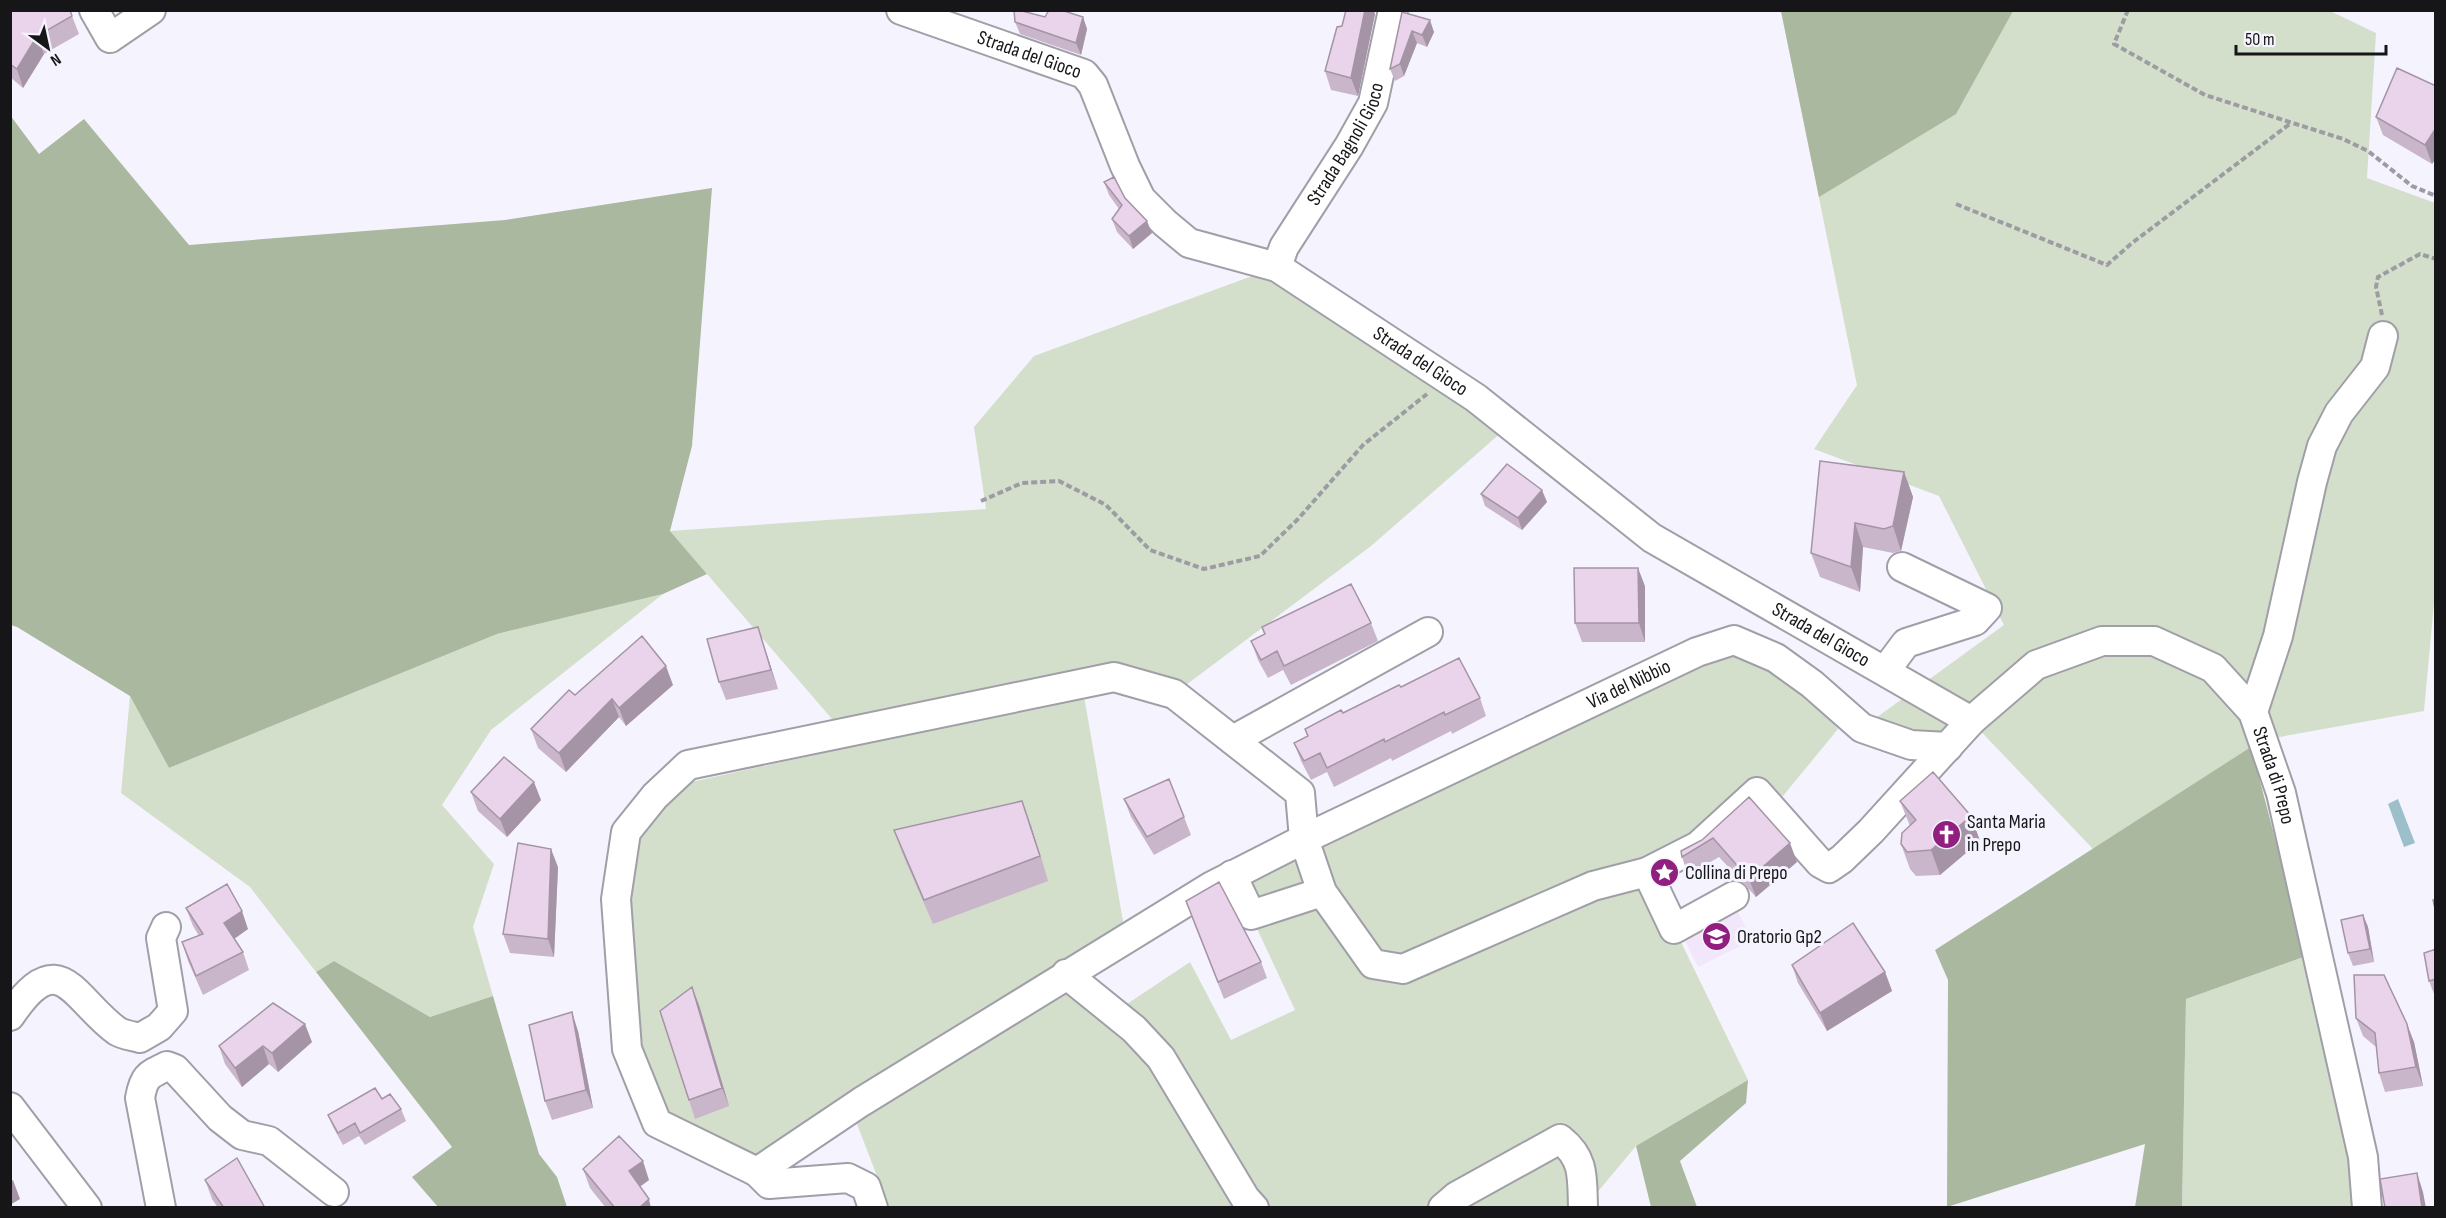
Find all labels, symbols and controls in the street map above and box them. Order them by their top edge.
north arrow [18,18,78,78]
scale bar [2236,18,2386,56]
street label: Strada del Gioco [974,26,1085,84]
text: 50 m [2245,29,2275,50]
text: N [47,49,64,70]
street label: Strada Bagnoli Gioco [1302,81,1389,210]
street label: Strada del Gioco [1368,322,1472,401]
street label: Strada del Gioco [1768,597,1874,672]
street label: Via del Nibbio [1583,654,1674,714]
street label: Strada di Prepo [2247,724,2300,826]
place label: Santa Maria in Prepo [1967,810,2046,857]
church icon: Santa Maria in Prepo [1930,818,1962,850]
place icon: Collina di Prepo [1648,857,1680,889]
place label: Collina di Prepo [1685,861,1788,885]
school or university icon: Oratorio Gp2 [1700,921,1732,953]
place label: Oratorio Gp2 [1737,925,1822,949]

